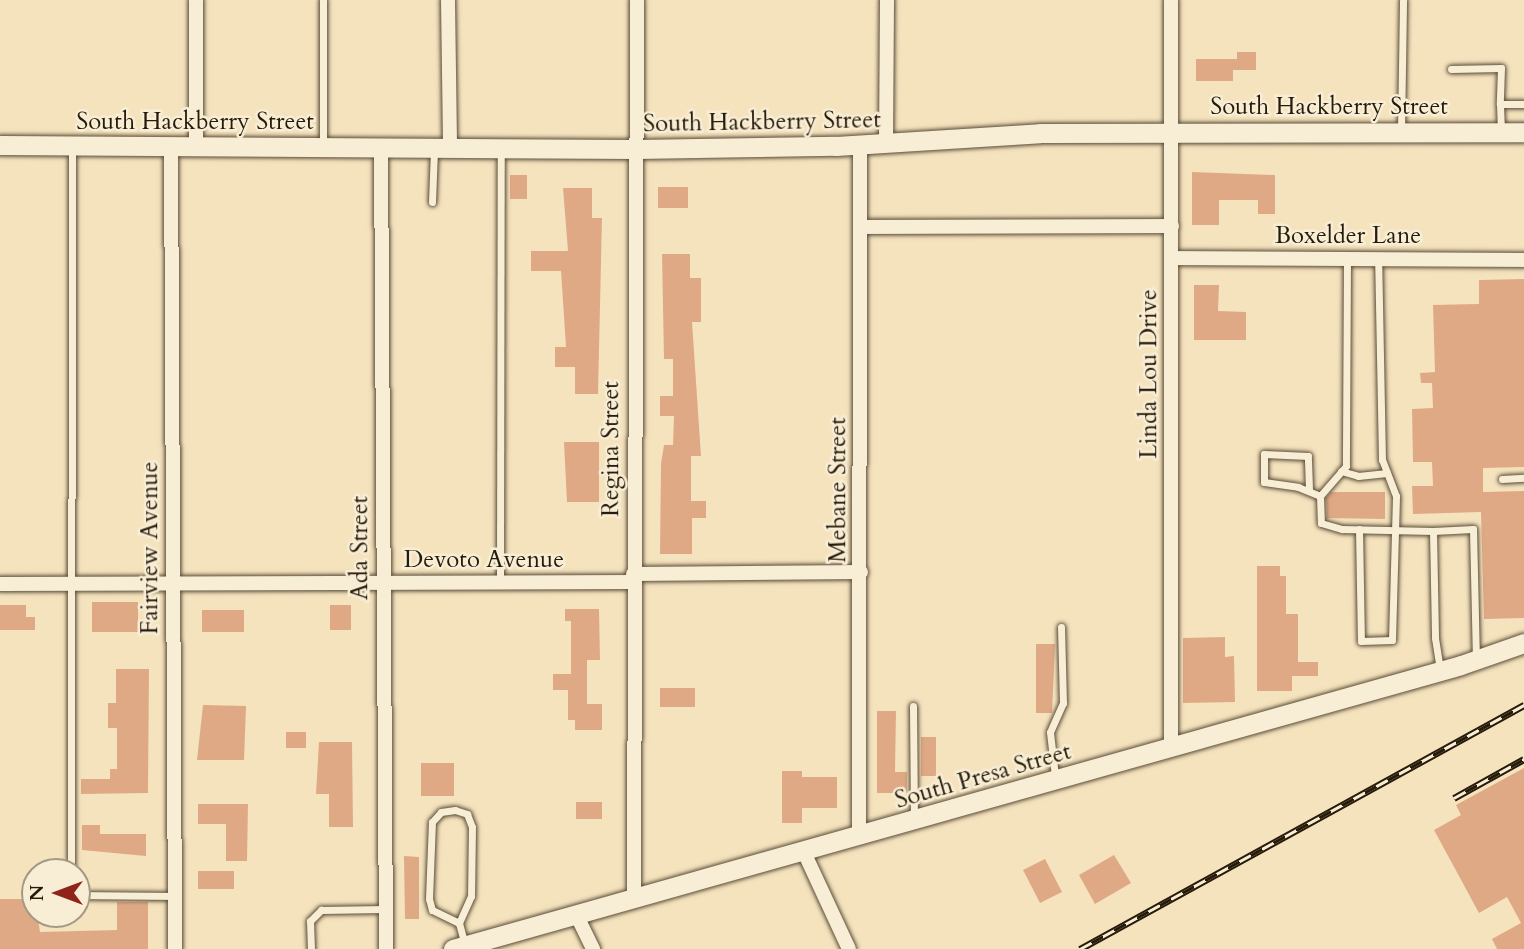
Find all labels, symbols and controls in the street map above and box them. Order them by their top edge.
street label: South Hackberry Street [1210,93,1448,121]
street label: South Hackberry Street [643,106,881,138]
street label: South Hackberry Street [76,108,314,136]
street label: Boxelder Lane [1275,222,1421,250]
street label: Linda Lou Drive [1135,289,1163,459]
street label: Regina Street [597,381,625,517]
street label: Mebane Street [824,417,852,563]
street label: Fairview Avenue [136,462,164,634]
street label: Ada Street [346,496,374,600]
street label: Devoto Avenue [404,546,564,574]
street label: South Presa Street [892,737,1074,815]
north arrow [21,858,91,928]
text: N [24,885,50,901]

